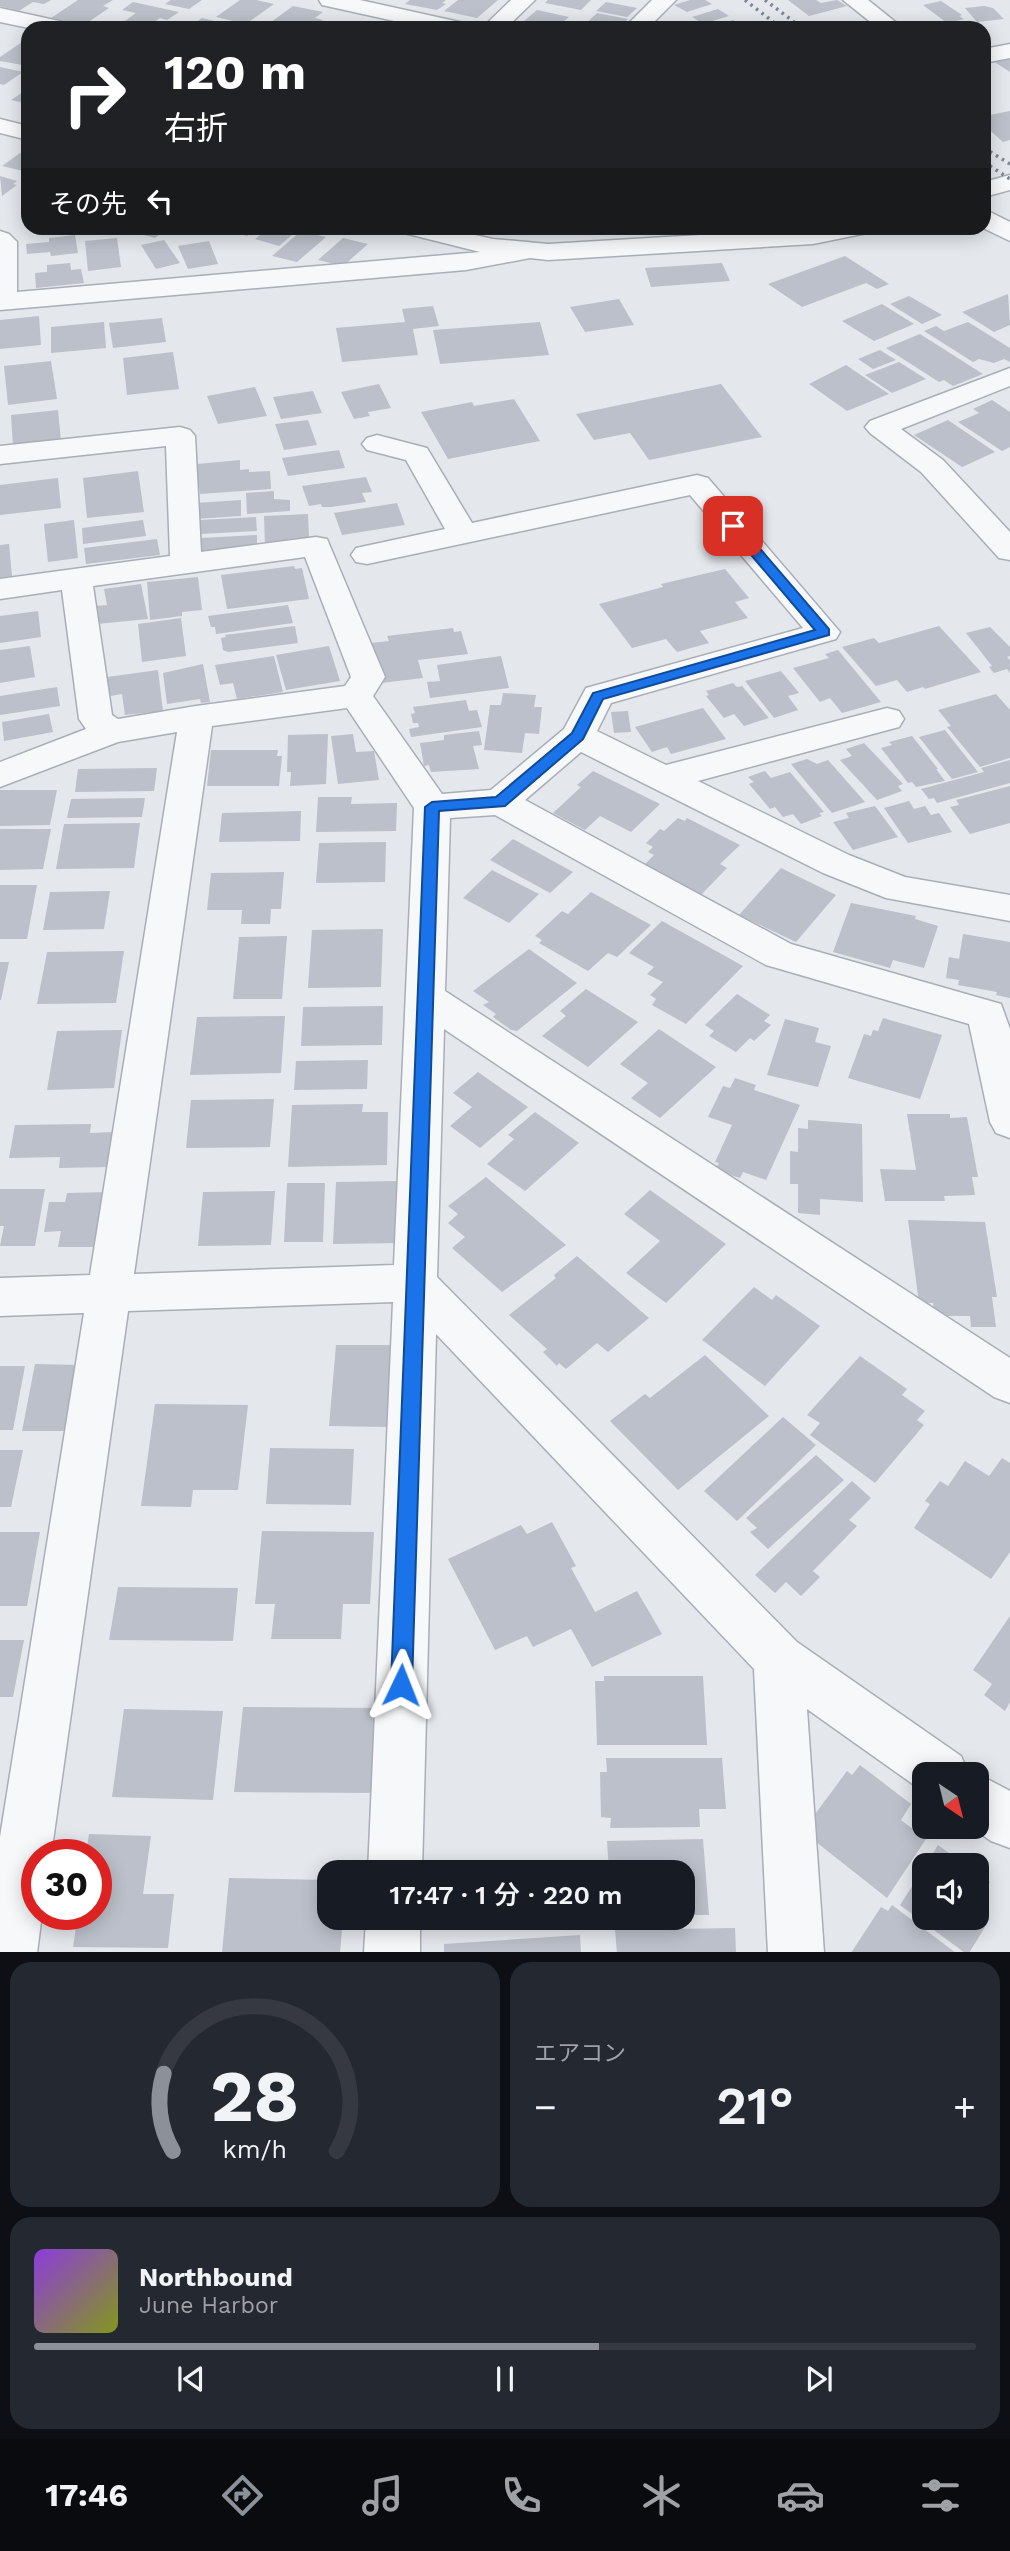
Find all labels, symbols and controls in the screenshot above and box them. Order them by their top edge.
text: 120 m [164,43,306,101]
icon: right [49,49,140,140]
text: 右折 [164,109,228,147]
icon: left [141,182,179,220]
text: その先 [49,189,127,219]
pin [703,496,763,556]
icon: arrive [714,507,752,545]
position arrow [364,1648,438,1722]
north arrow [912,1762,989,1839]
map controls [912,1762,989,1930]
speed limit sign: 30 [21,1839,112,1930]
button: sound [912,1853,989,1930]
text: 17:47 · 1 分 · 220 m [390,1880,622,1910]
text: エアコン [534,2040,626,2067]
text: 28 [210,2053,300,2139]
text: 21° [716,2076,794,2137]
text: − [534,2085,557,2129]
text: + [953,2085,976,2129]
text: km/h [223,2134,287,2163]
text: Northbound [139,2262,293,2292]
text: June Harbor [139,2292,278,2319]
icon: previous [172,2360,210,2398]
icon: pause [486,2360,524,2398]
icon: next [800,2360,838,2398]
icon: directions [218,2471,267,2520]
icon: music [358,2471,407,2520]
icon: phone [497,2471,546,2520]
icon: climate [637,2471,686,2520]
icon: car [776,2471,825,2520]
icon: filters [916,2471,965,2520]
text: 17:46 [45,2476,128,2514]

